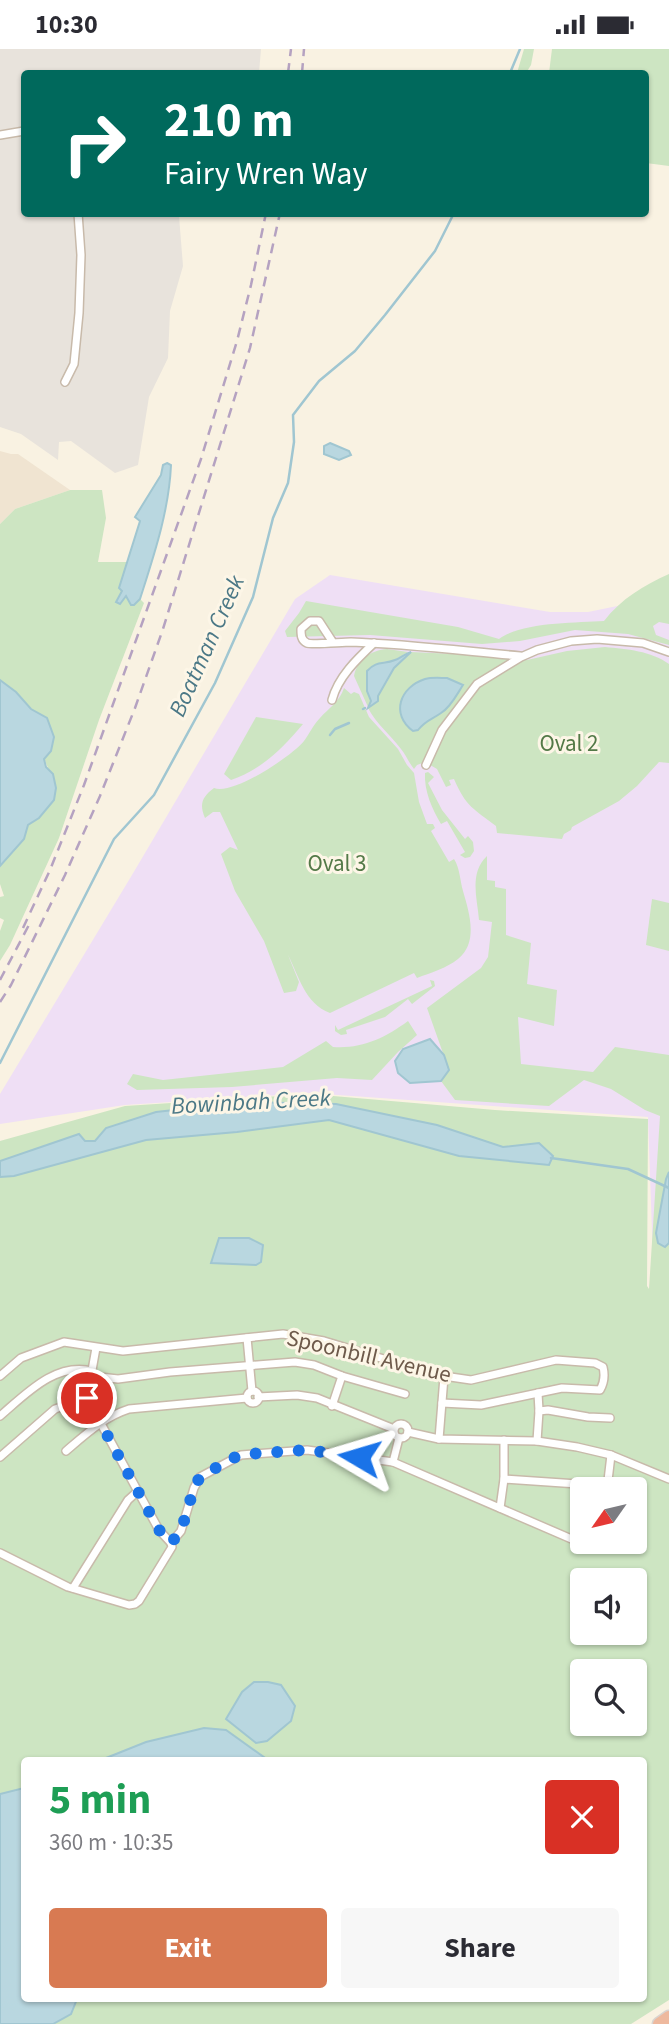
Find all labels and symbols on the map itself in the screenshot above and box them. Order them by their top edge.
water label: Boatman Creek [160,569,254,722]
park label: Oval 2 [539,727,599,760]
park label: Oval 3 [307,847,367,880]
water label: Bowinbah Creek [170,1080,332,1124]
street label: Spoonbill Avenue [283,1321,455,1391]
pin [57,1368,117,1428]
position arrow [322,1420,396,1494]
north arrow [570,1477,648,1554]

